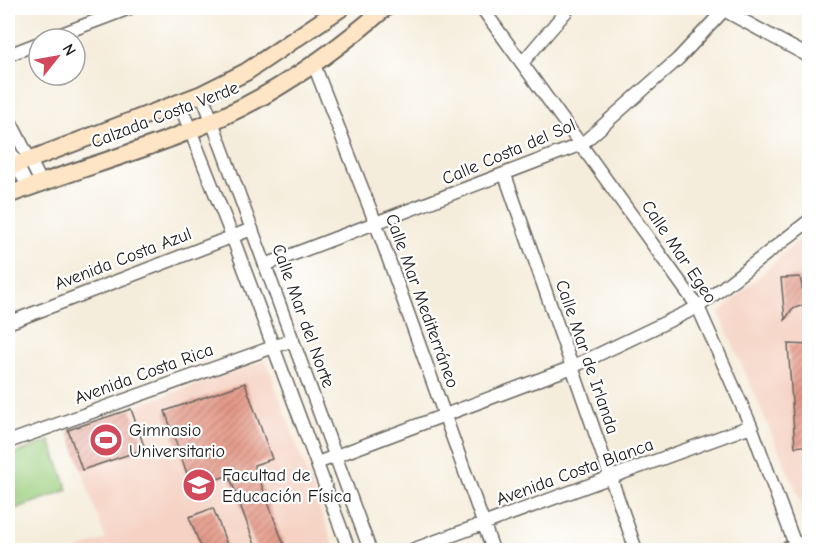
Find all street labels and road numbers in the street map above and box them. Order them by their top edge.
street label: Calzada Costa Verde [88,77,242,153]
street label: Calle Costa del Sol [439,114,579,190]
street label: Calle Mar Egeo [637,197,721,307]
street label: Calle Mar Mediterráneo [381,211,463,391]
street label: Avenida Costa Azul [52,223,194,295]
street label: Calle Mar del Norte [267,241,339,391]
street label: Calle Mar de Irlanda [551,277,623,437]
street label: Avenida Costa Rica [72,339,216,409]
street label: Avenida Costa Blanca [494,434,656,510]

